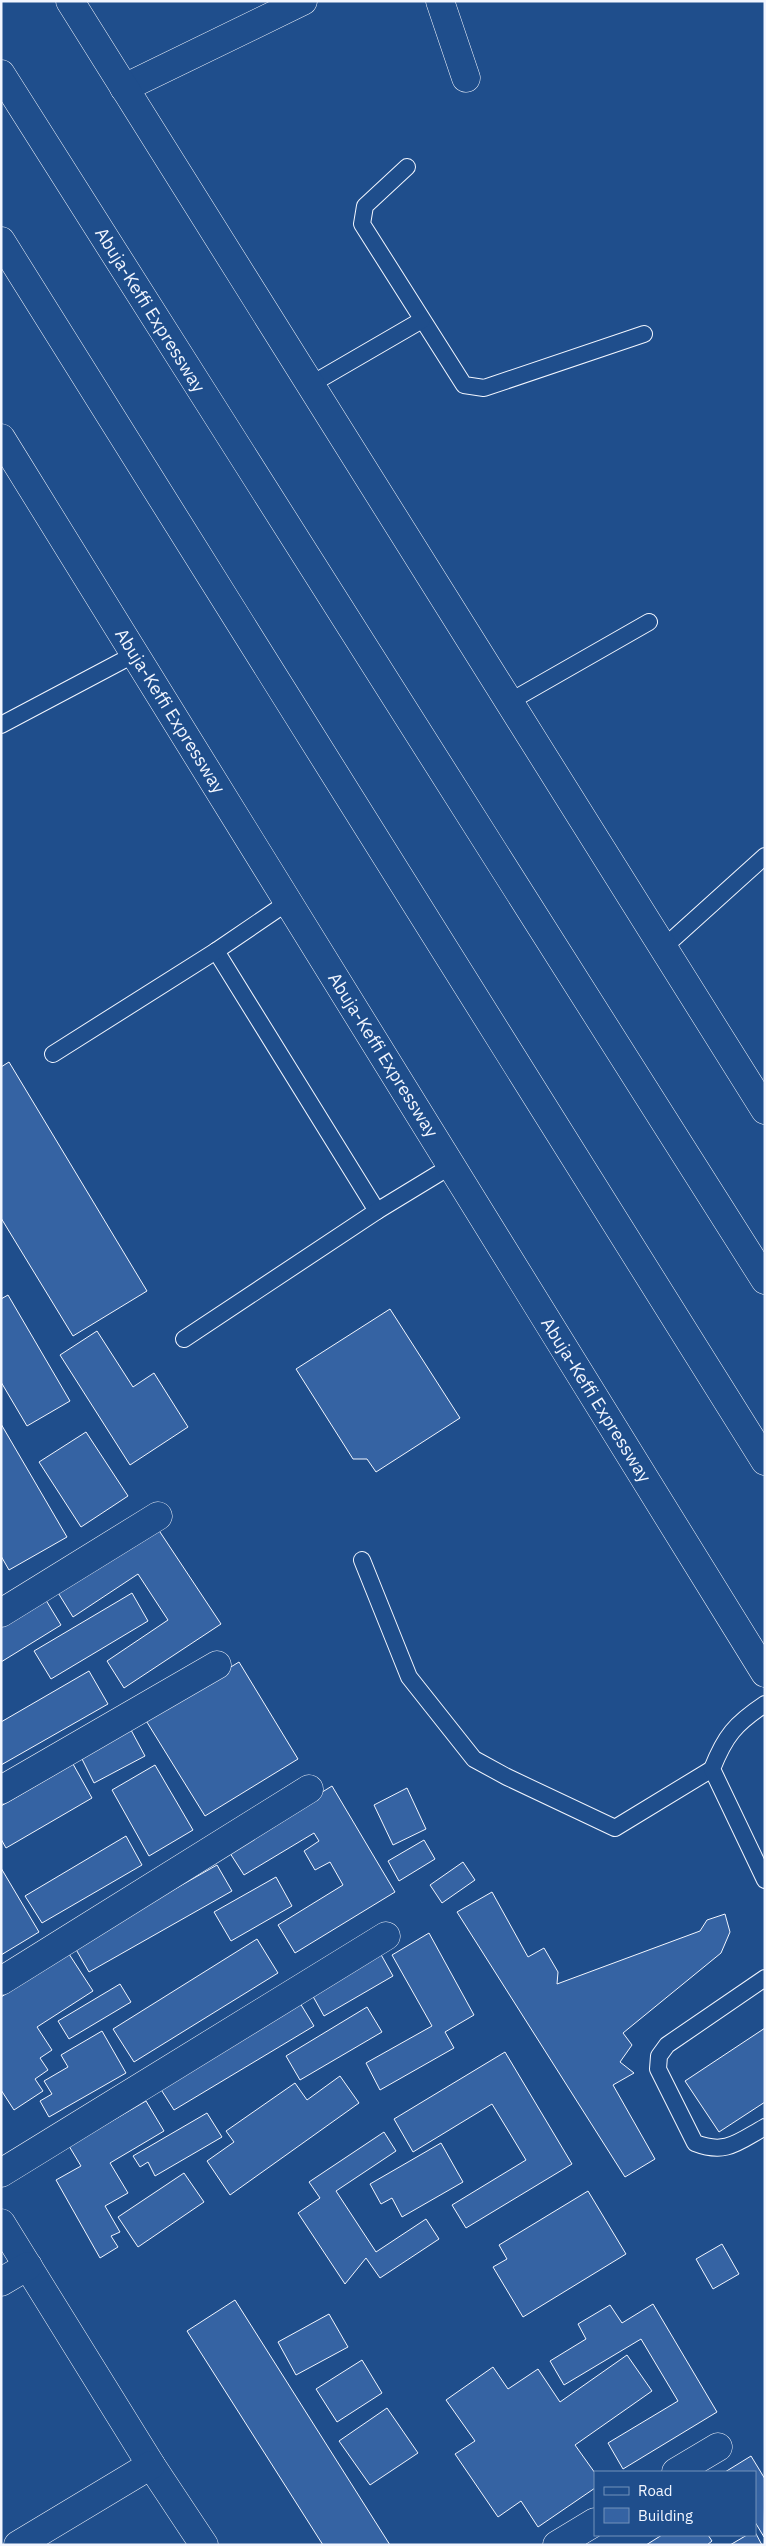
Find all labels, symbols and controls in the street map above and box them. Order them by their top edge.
street label: Abuja-Keffi Expressway [90,223,211,397]
street label: Abuja-Keffi Expressway [110,624,231,798]
street label: Abuja-Keffi Expressway [323,968,444,1142]
street label: Abuja-Keffi Expressway [536,1313,657,1487]
legend [594,2471,756,2536]
text: Road [638,2481,673,2500]
text: Building [638,2506,693,2525]

